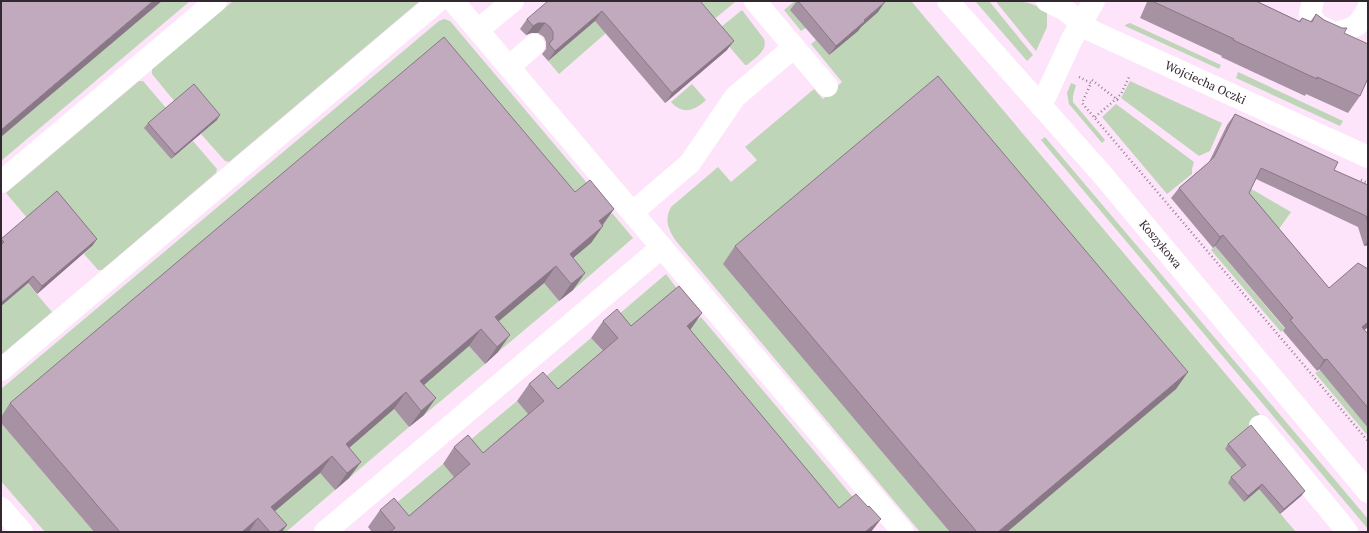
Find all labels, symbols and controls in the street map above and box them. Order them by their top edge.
street label: Wojciecha Oczki [1163,57,1249,107]
street label: Koszykowa [1137,217,1185,271]

